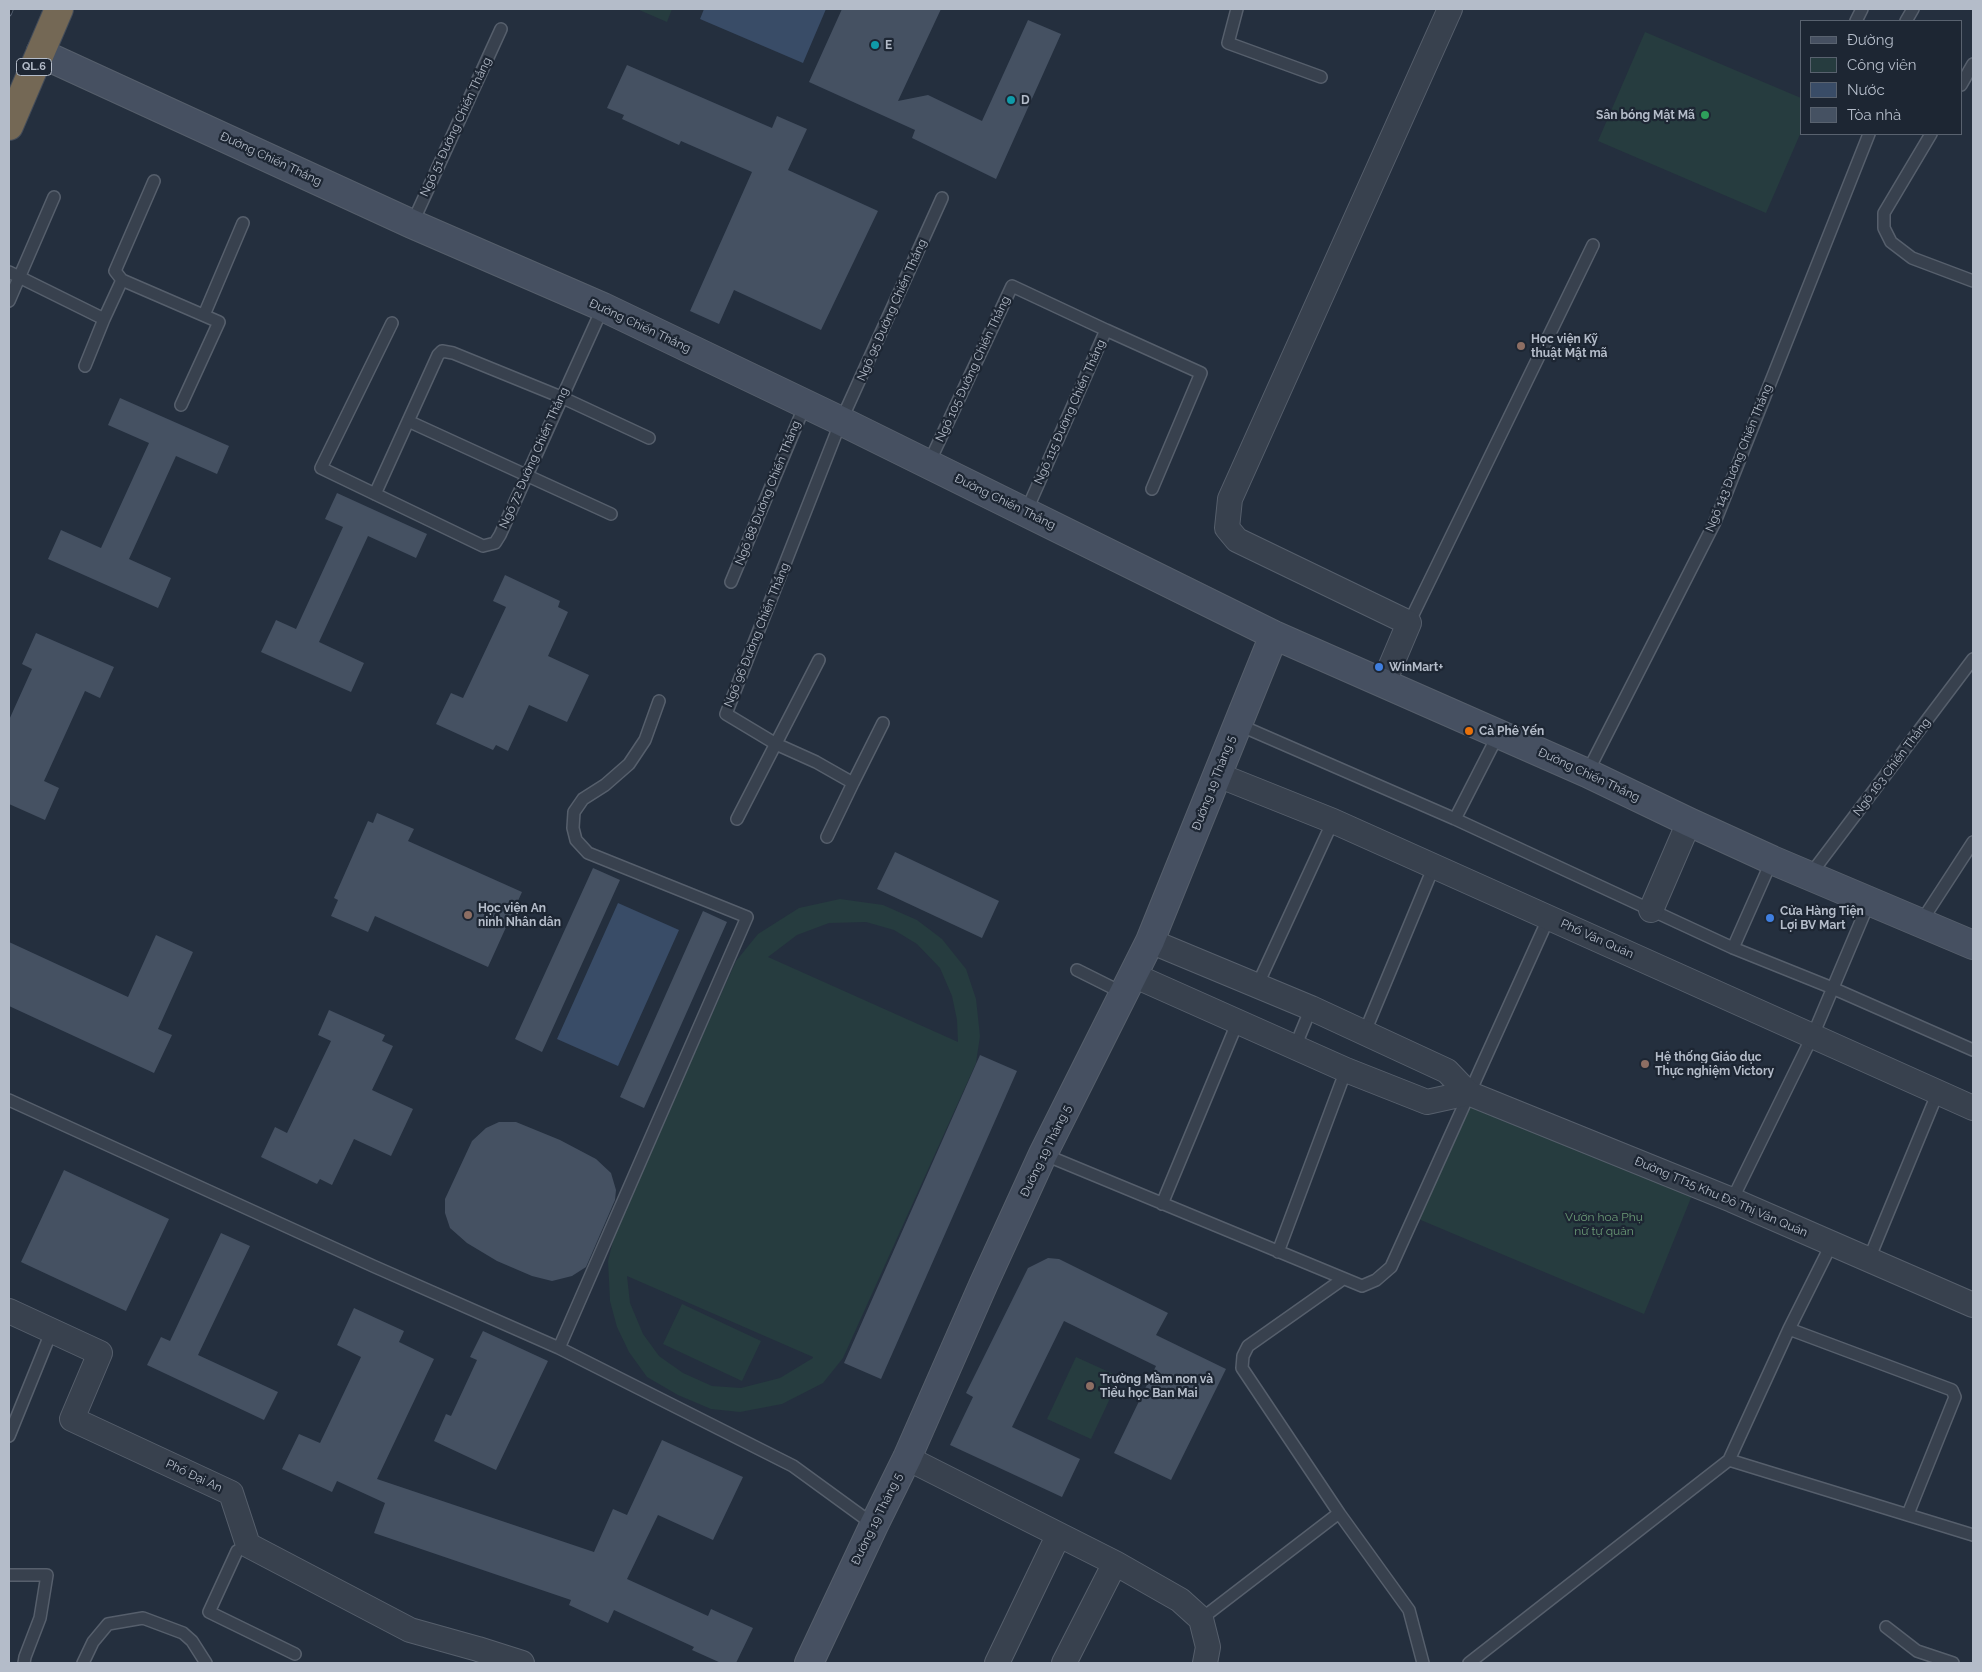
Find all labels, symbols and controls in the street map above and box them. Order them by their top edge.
legend [1800,20,1962,135]
text: Đường [1847,31,1894,49]
place label: E [885,38,892,52]
marker: E [869,39,881,51]
street label: Ngõ 51 Đường Chiến Thắng [417,55,495,199]
text: Công viên [1847,56,1916,74]
road number: QL.6 [16,58,52,76]
text: Nước [1847,81,1885,99]
place label: D [1021,93,1030,107]
marker: D [1005,94,1017,106]
text: Tòa nhà [1847,106,1901,124]
place label: Sân bóng Mật Mã [1596,108,1695,122]
marker: Sân bóng Mật Mã [1699,109,1711,121]
street label: Đường Chiến Thắng [218,129,324,189]
street label: Ngõ 95 Đường Chiến Thắng [854,237,930,383]
street label: Ngõ 105 Đường Chiến Thắng [933,294,1013,444]
street label: Đường Chiến Thắng [587,296,693,356]
place label: Học viện Kỹ thuật Mật mã [1531,332,1607,360]
street label: Ngõ 115 Đường Chiến Thắng [1031,337,1109,487]
marker: Học viện Kỹ thuật Mật mã [1515,340,1527,352]
street label: Ngõ 143 Đường Chiến Thắng [1703,382,1775,534]
street label: Ngõ 72 Đường Chiến Thắng [496,385,572,531]
street label: Ngõ 88 Đường Chiến Thắng [732,419,804,567]
street label: Đường Chiến Thắng [952,471,1058,533]
street label: Ngõ 96 Đường Chiến Thắng [721,561,793,709]
place label: WinMart+ [1389,660,1443,674]
marker: WinMart+ [1373,661,1385,673]
street label: Ngõ 163 Chiến Thắng [1850,715,1934,819]
place label: Cà Phê Yến [1479,724,1544,738]
marker: Cà Phê Yến [1463,725,1475,737]
street label: Đường 19 Tháng 5 [1189,734,1239,832]
street label: Đường Chiến Thắng [1536,745,1642,805]
place label: Học viện An ninh Nhân dân [478,901,561,929]
place label: Cửa Hàng Tiện Lợi BV Mart [1780,904,1864,932]
marker: Học viện An ninh Nhân dân [462,909,474,921]
marker: Cửa Hàng Tiện Lợi BV Mart [1764,912,1776,924]
street label: Phố Văn Quán [1558,916,1636,962]
place label: Hệ thống Giáo dục Thực nghiệm Victory [1655,1050,1774,1078]
marker: Hệ thống Giáo dục Thực nghiệm Victory [1639,1058,1651,1070]
street label: Đường 19 Tháng 5 [1018,1103,1074,1199]
street label: Đường TT15 Khu Đô Thị Văn Quán [1632,1154,1810,1240]
park label: Vườn hoa Phụ nữ tự quản [1565,1210,1643,1238]
place label: Trường Mầm non và Tiểu học Ban Mai [1100,1372,1213,1400]
marker: Trường Mầm non và Tiểu học Ban Mai [1084,1380,1096,1392]
street label: Phố Đại An [163,1457,225,1495]
street label: Đường 19 Tháng 5 [849,1471,905,1567]

